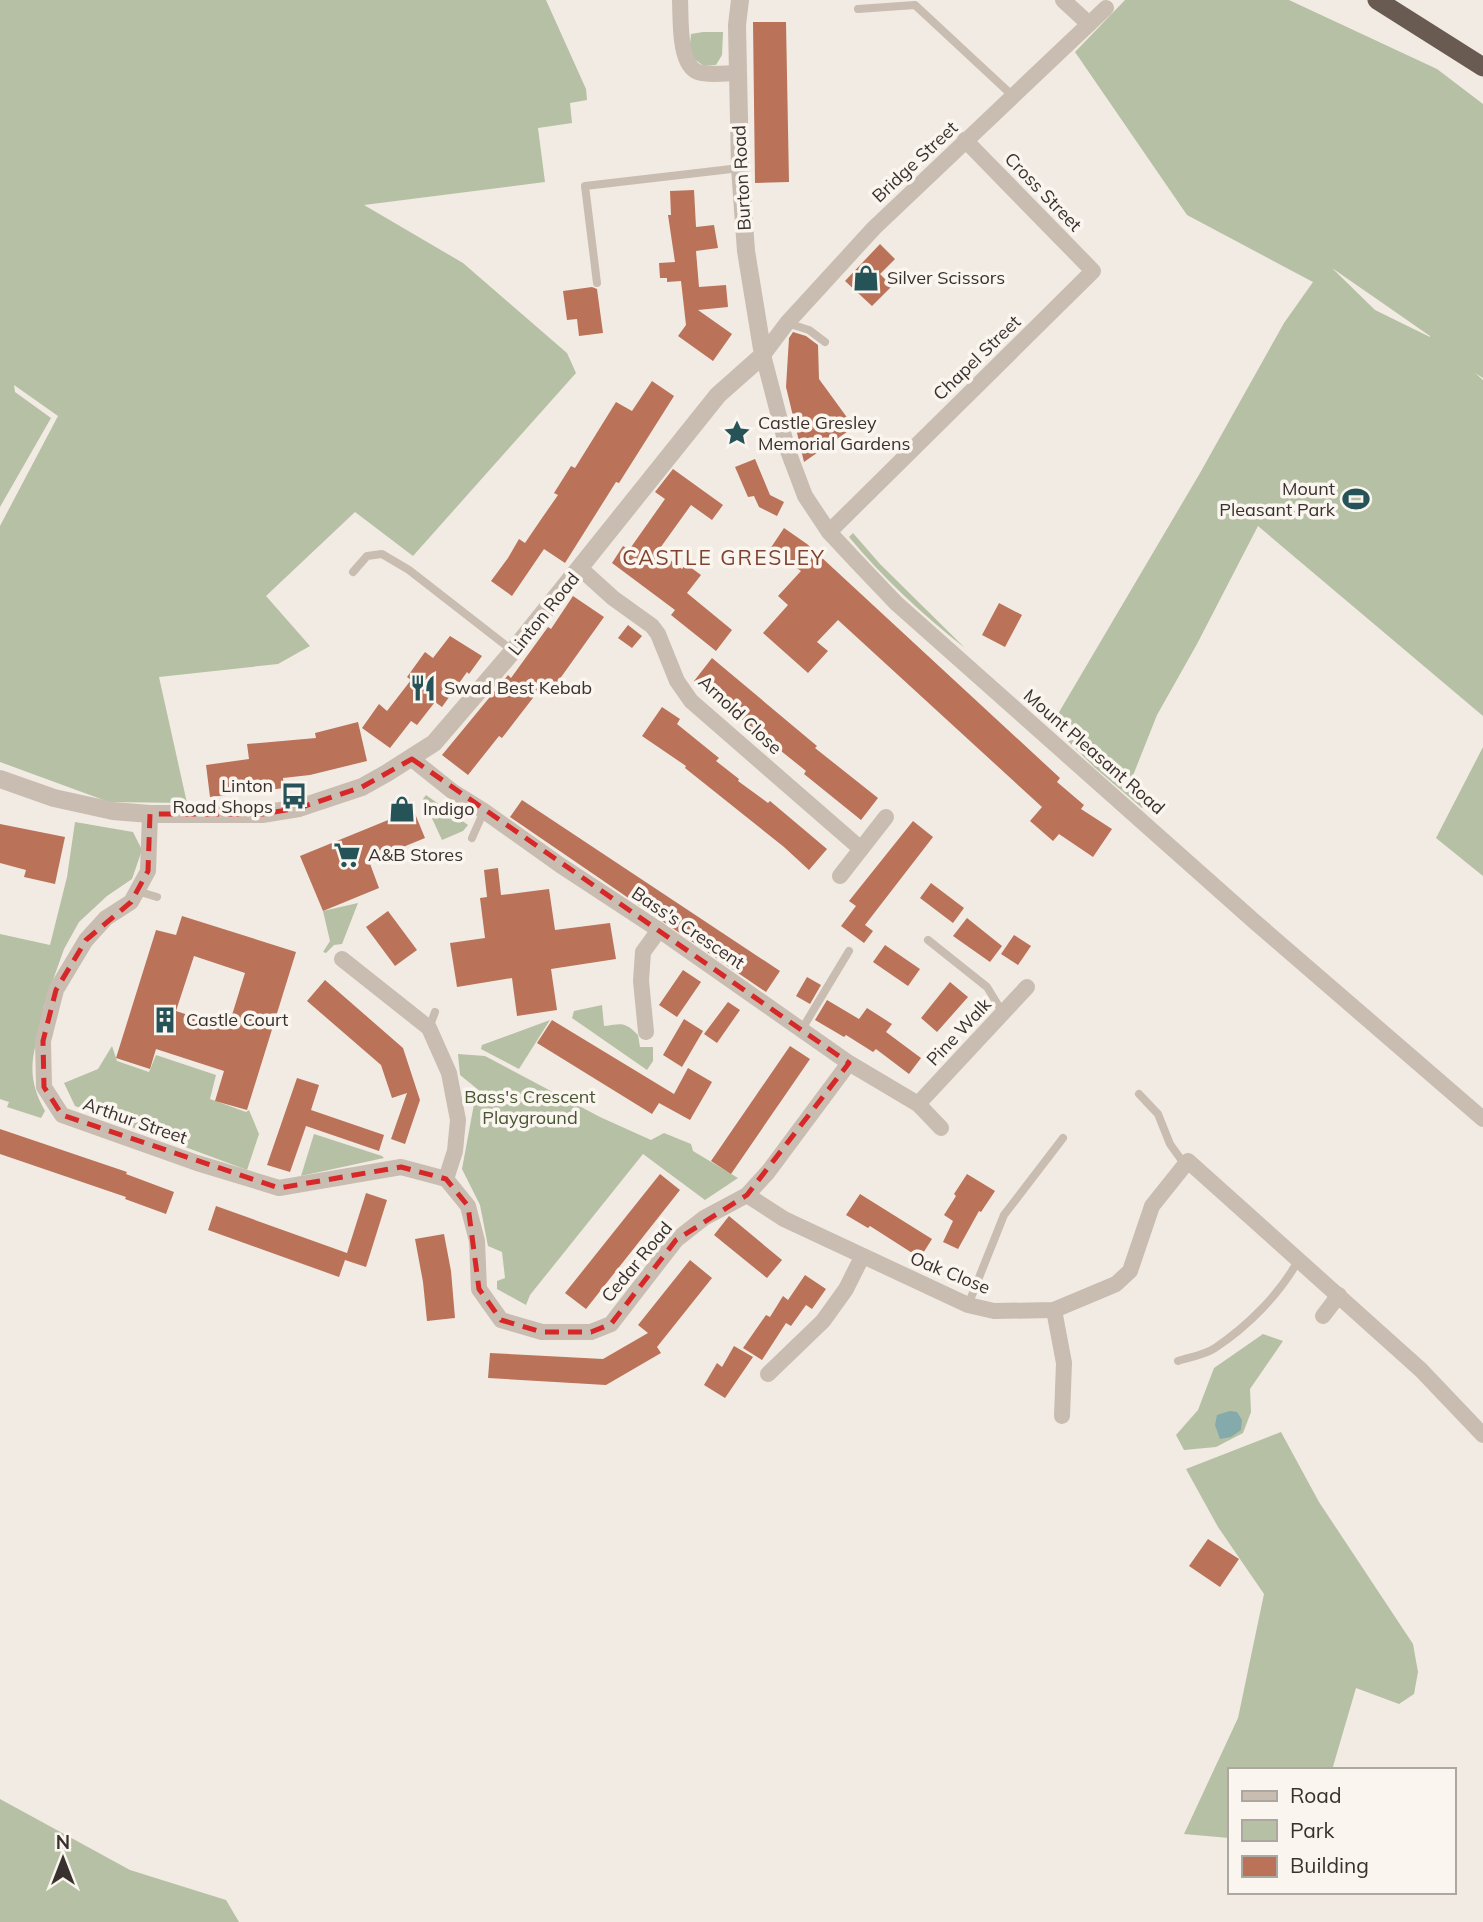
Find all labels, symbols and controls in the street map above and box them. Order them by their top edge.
street label: Bridge Street [867,116,962,207]
street label: Burton Road [727,125,756,231]
street label: Cross Street [1000,147,1087,236]
shop icon: Silver Scissors [851,263,881,293]
place label: Silver Scissors [887,266,1005,289]
street label: Chapel Street [928,310,1025,405]
place label: Castle Gresley Memorial Gardens [758,411,910,455]
place icon: Castle Gresley Memorial Gardens [722,418,752,448]
place label: Mount Pleasant Park [1219,477,1336,521]
sports icon: Mount Pleasant Park [1341,484,1371,514]
district label: CASTLE GRESLEY [622,544,826,570]
street label: Linton Road [503,567,584,660]
street label: Arnold Close [694,670,787,759]
restaurant icon: Swad Best Kebab [408,673,438,703]
place label: Swad Best Kebab [444,676,592,699]
street label: Mount Pleasant Road [1019,684,1170,819]
place label: Linton Road Shops [172,774,273,818]
bus stop icon: Linton Road Shops [279,781,309,811]
shop icon: Indigo [387,794,417,824]
place label: Indigo [423,797,474,820]
supermarket icon: A&B Stores [332,840,362,870]
place label: A&B Stores [368,843,463,866]
street label: Bass's Crescent [627,881,749,974]
street label: Pine Walk [921,992,996,1070]
building icon: Castle Court [150,1005,180,1035]
place label: Castle Court [186,1008,288,1031]
park label: Bass's Crescent Playground [464,1085,596,1129]
street label: Arthur Street [80,1092,190,1149]
street label: Cedar Road [596,1217,677,1307]
street label: Oak Close [907,1246,994,1299]
legend [1228,1768,1455,1894]
text: Road [1290,1782,1341,1808]
text: Park [1290,1817,1334,1843]
north arrow [28,1824,98,1894]
text: N [56,1830,70,1854]
text: Building [1290,1852,1369,1878]

